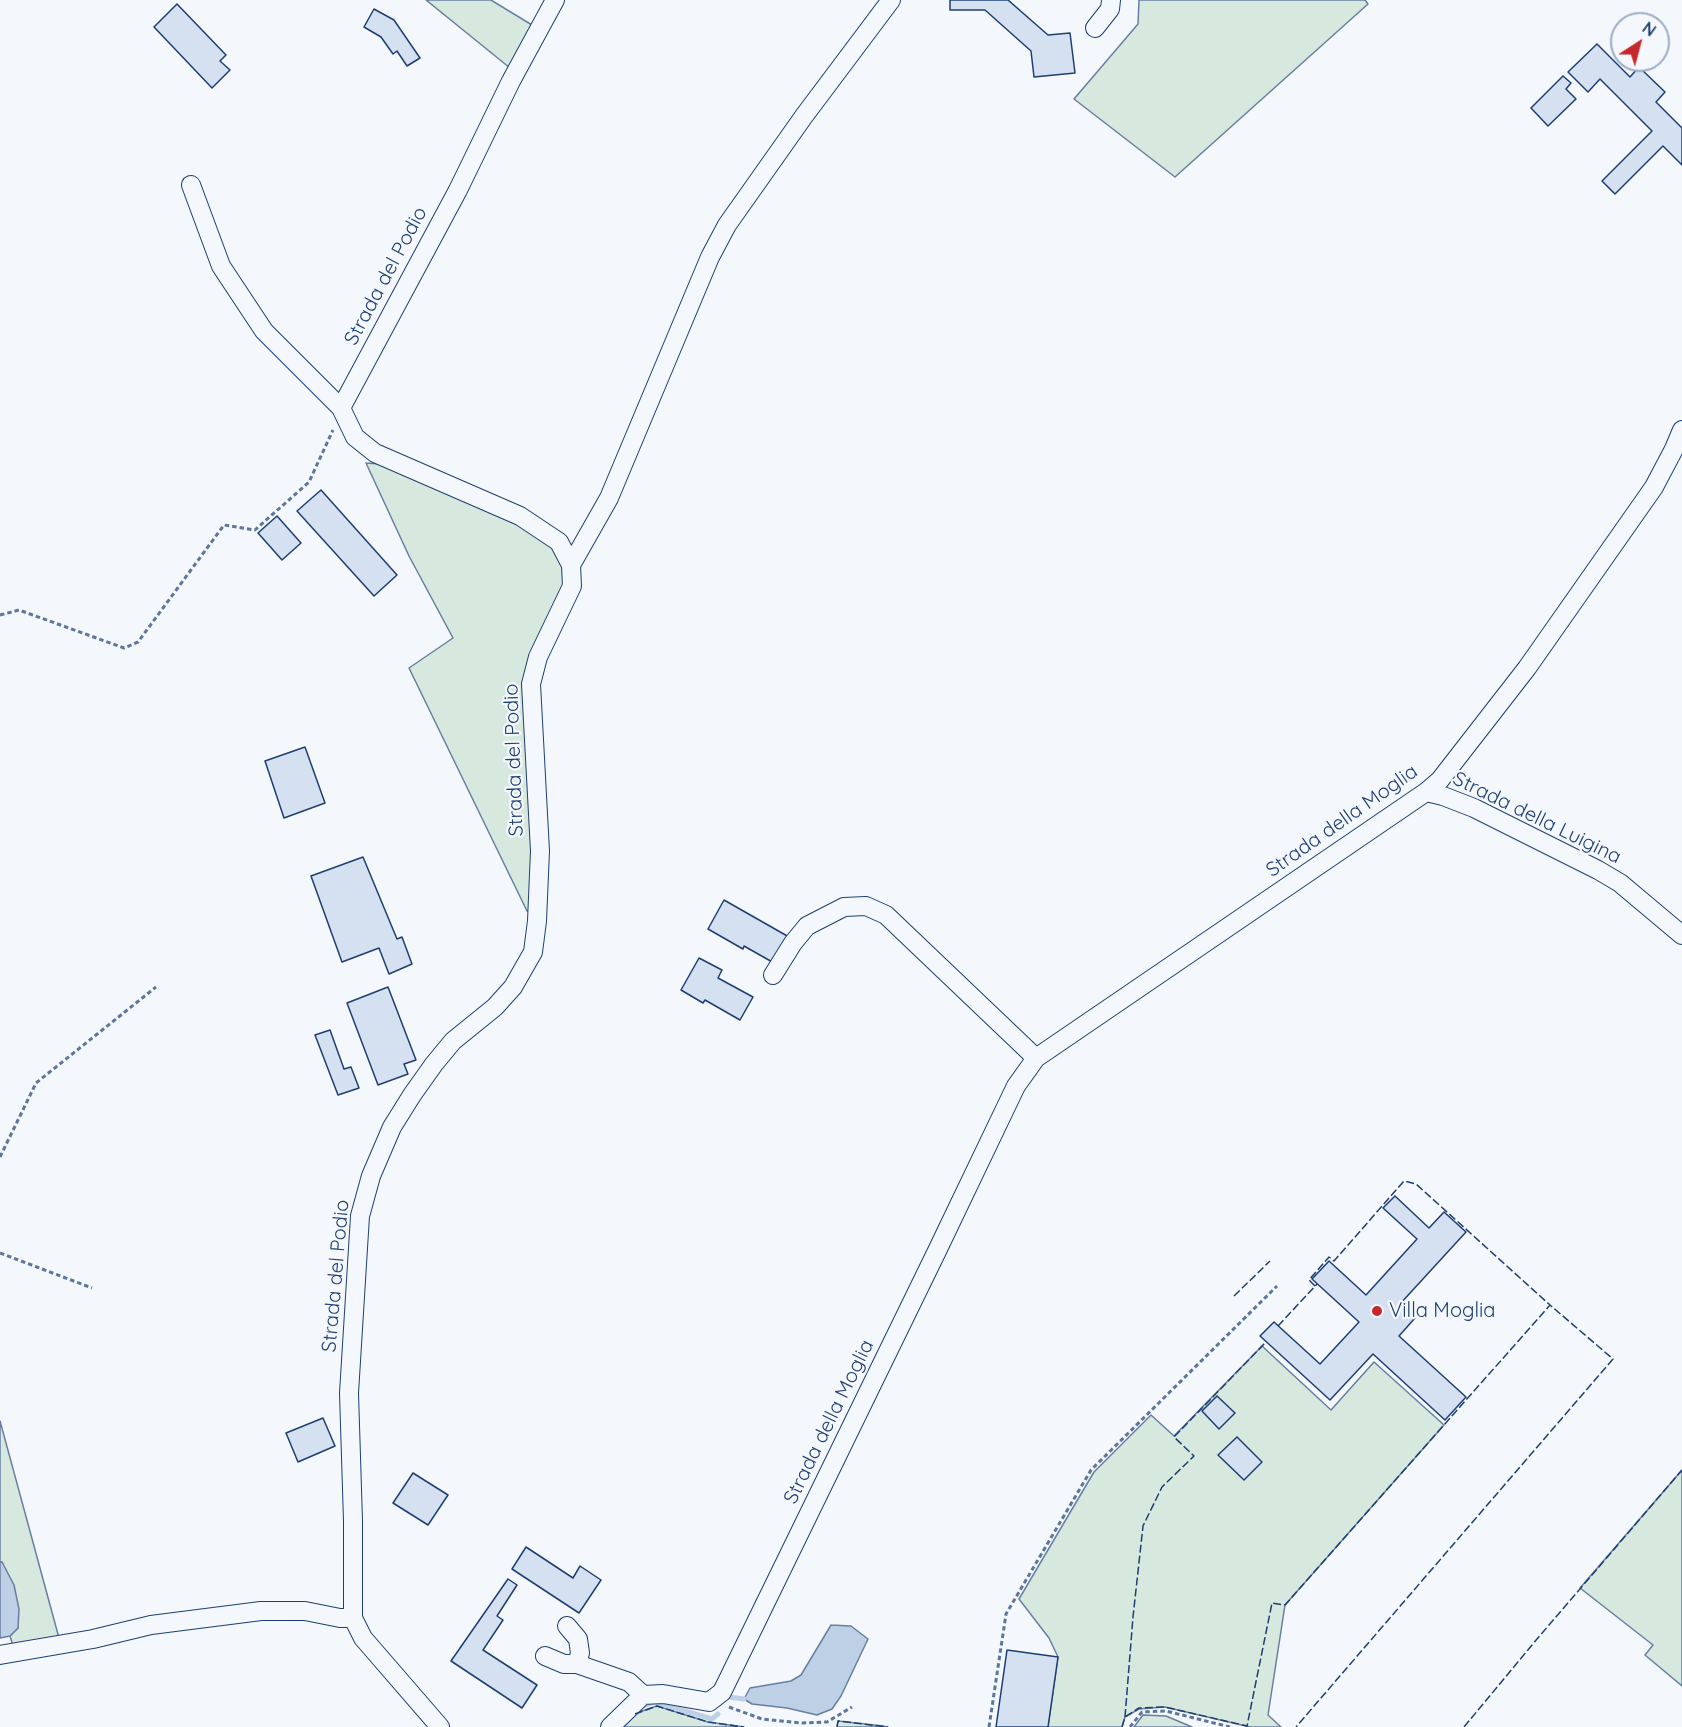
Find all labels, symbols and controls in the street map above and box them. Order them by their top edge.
north arrow [1610,12,1670,72]
text: N [1639,18,1660,41]
street label: Strada del Podio [339,203,433,349]
street label: Strada del Podio [499,683,529,837]
street label: Strada della Moglia [1262,760,1422,882]
street label: Strada della Luigina [1449,767,1625,869]
street label: Strada del Podio [317,1199,355,1353]
place label: Villa Moglia [1389,1299,1495,1323]
marker: Villa Moglia [1370,1304,1384,1318]
street label: Strada della Moglia [779,1336,879,1508]

